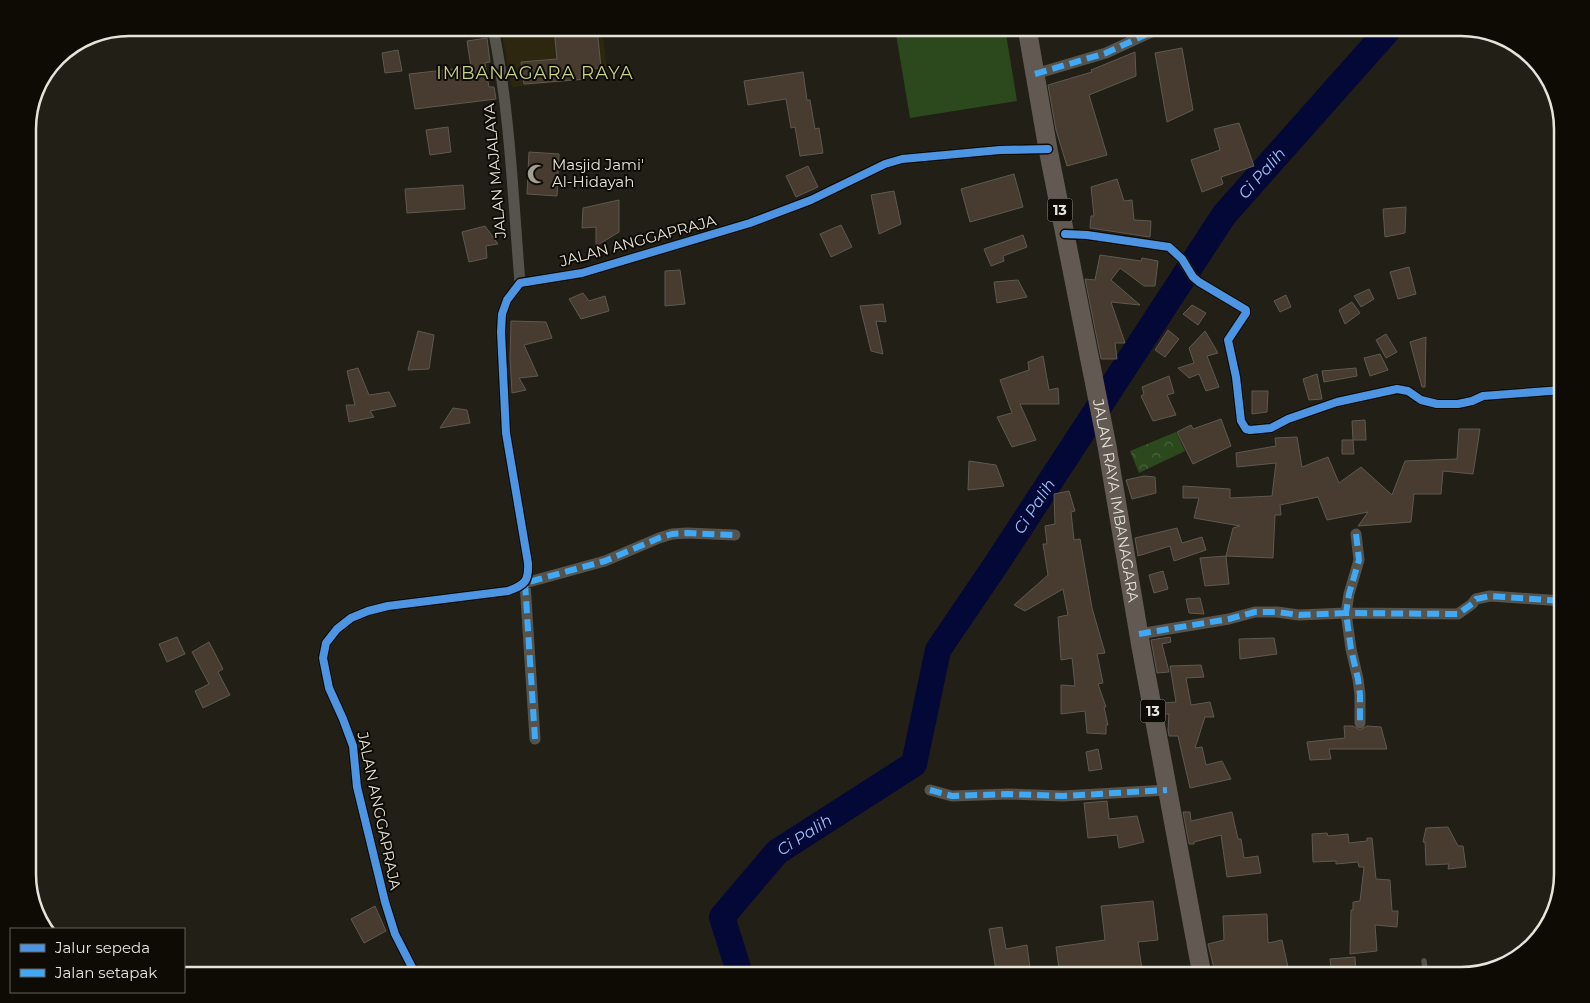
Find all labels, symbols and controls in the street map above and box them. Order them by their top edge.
district label: IMBANAGARA RAYA [436,62,634,84]
street label: JALAN MAJALAYA [479,102,510,240]
water label: Ci Palih [1234,144,1289,203]
place label: Masjid Jami' Al-Hidayah [552,155,644,191]
mosque icon: Masjid Jami' Al-Hidayah [526,163,548,185]
road number: 13 [1048,198,1072,222]
street label: JALAN ANGGAPRAJA [557,210,718,271]
street label: JALAN RAYA IMBANAGARA [1089,396,1143,604]
water label: Ci Palih [1010,475,1059,537]
road number: 13 [1140,699,1166,722]
street label: JALAN ANGGAPRAJA [353,729,406,892]
water label: Ci Palih [773,810,835,860]
legend [10,928,185,993]
text: Jalur sepeda [54,938,150,957]
text: Jalan setapak [54,963,157,982]

